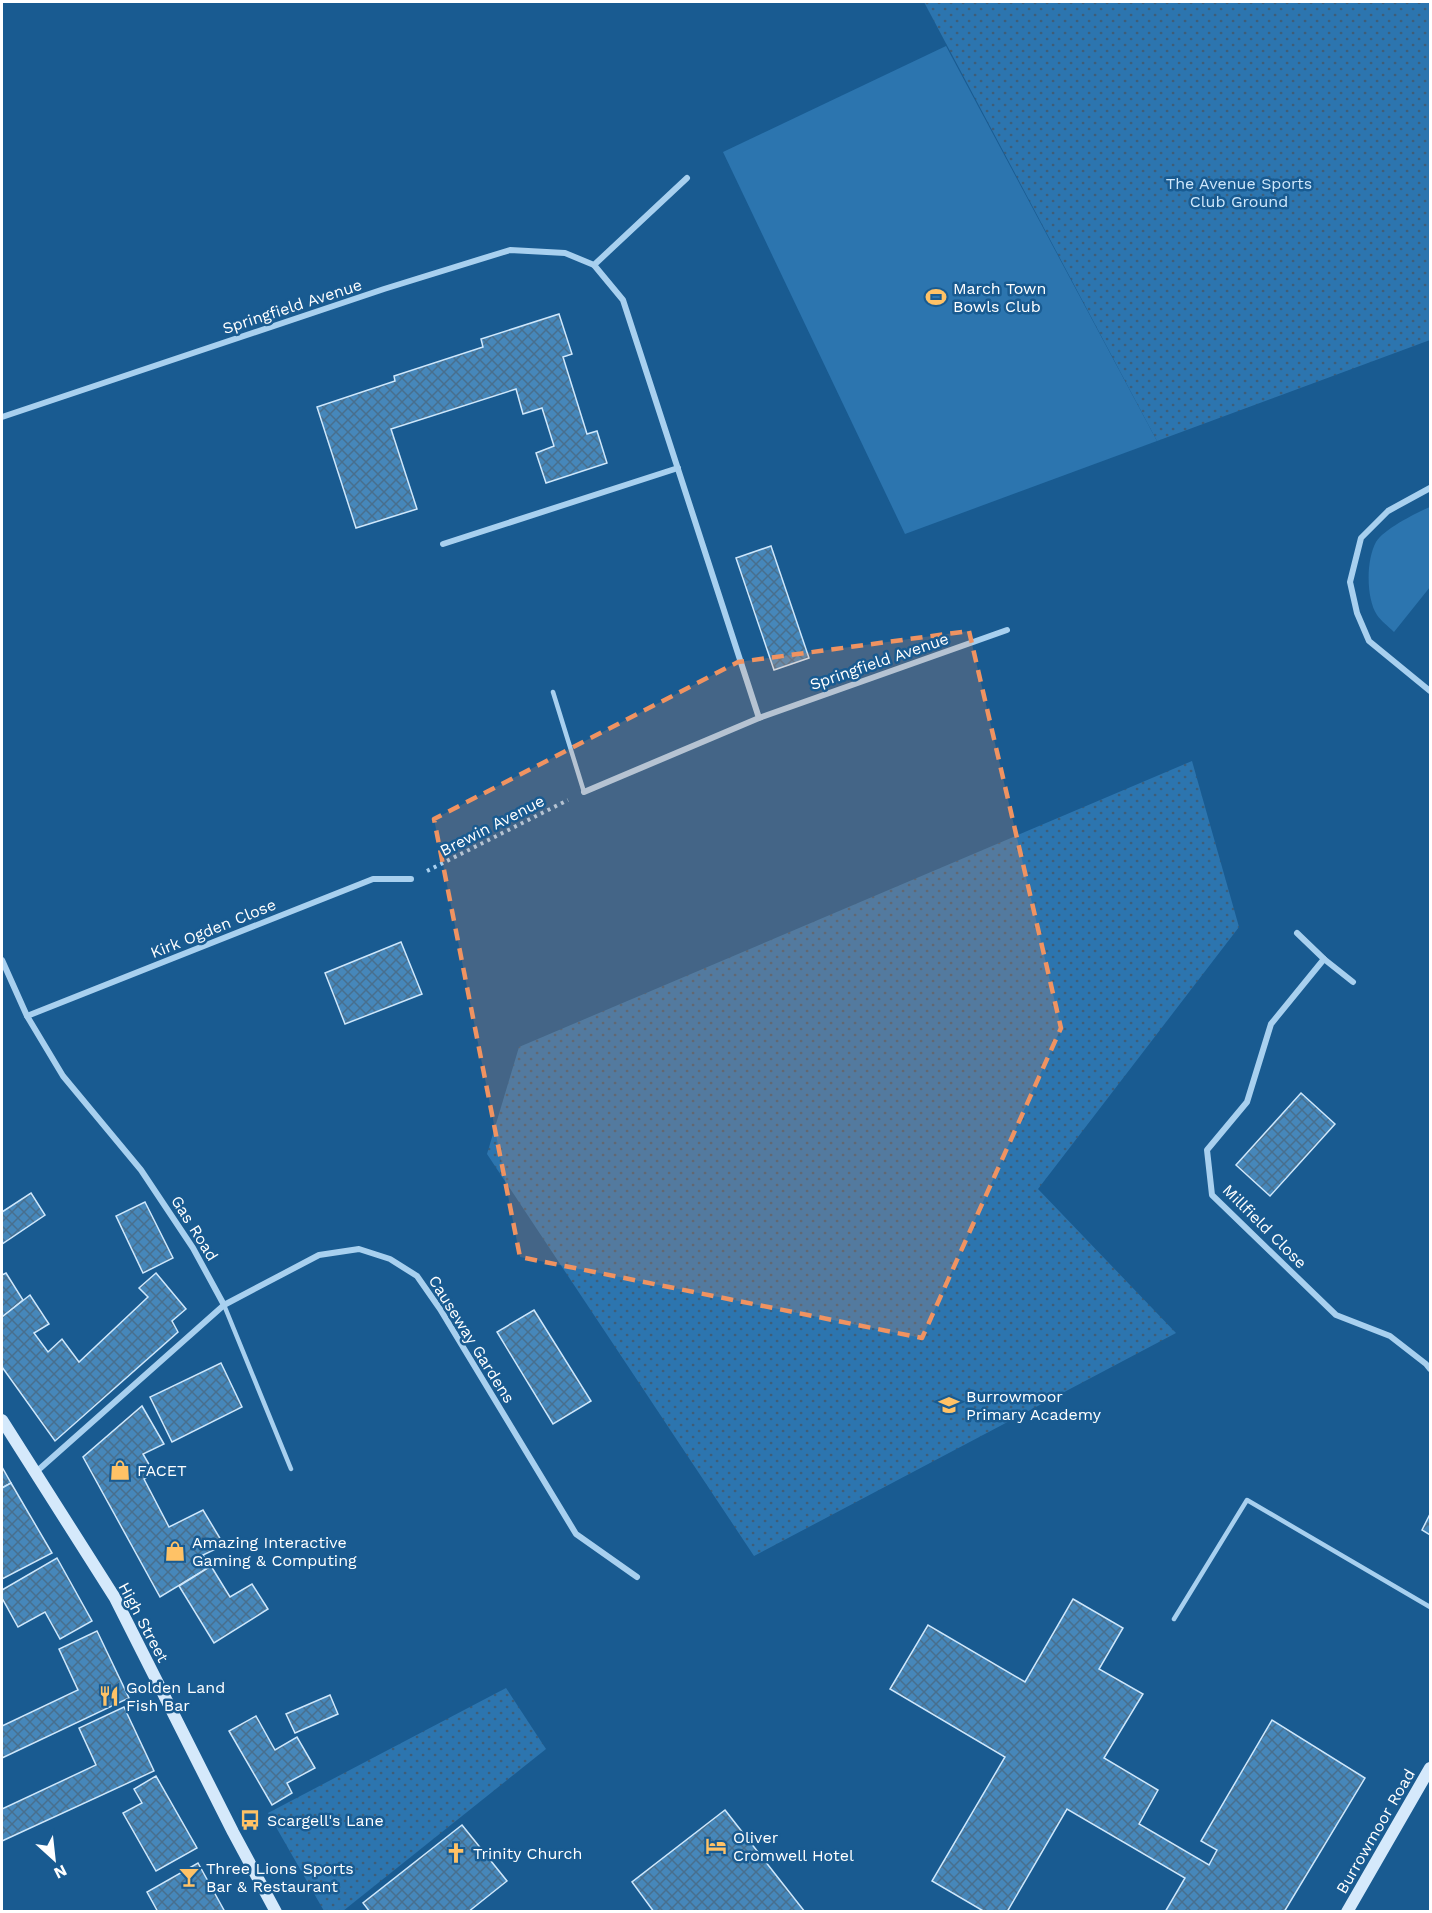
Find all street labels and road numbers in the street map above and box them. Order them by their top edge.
street label: Springfield Avenue [220,275,364,338]
street label: Springfield Avenue [807,629,951,694]
street label: Brewin Avenue [437,791,548,860]
street label: Kirk Ogden Close [148,895,279,962]
street label: Millfield Close [1219,1180,1311,1272]
street label: Gas Road [167,1192,222,1265]
street label: Causeway Gardens [425,1272,519,1407]
street label: High Street [115,1579,173,1666]
street label: Burrowmoor Road [1332,1765,1419,1897]

